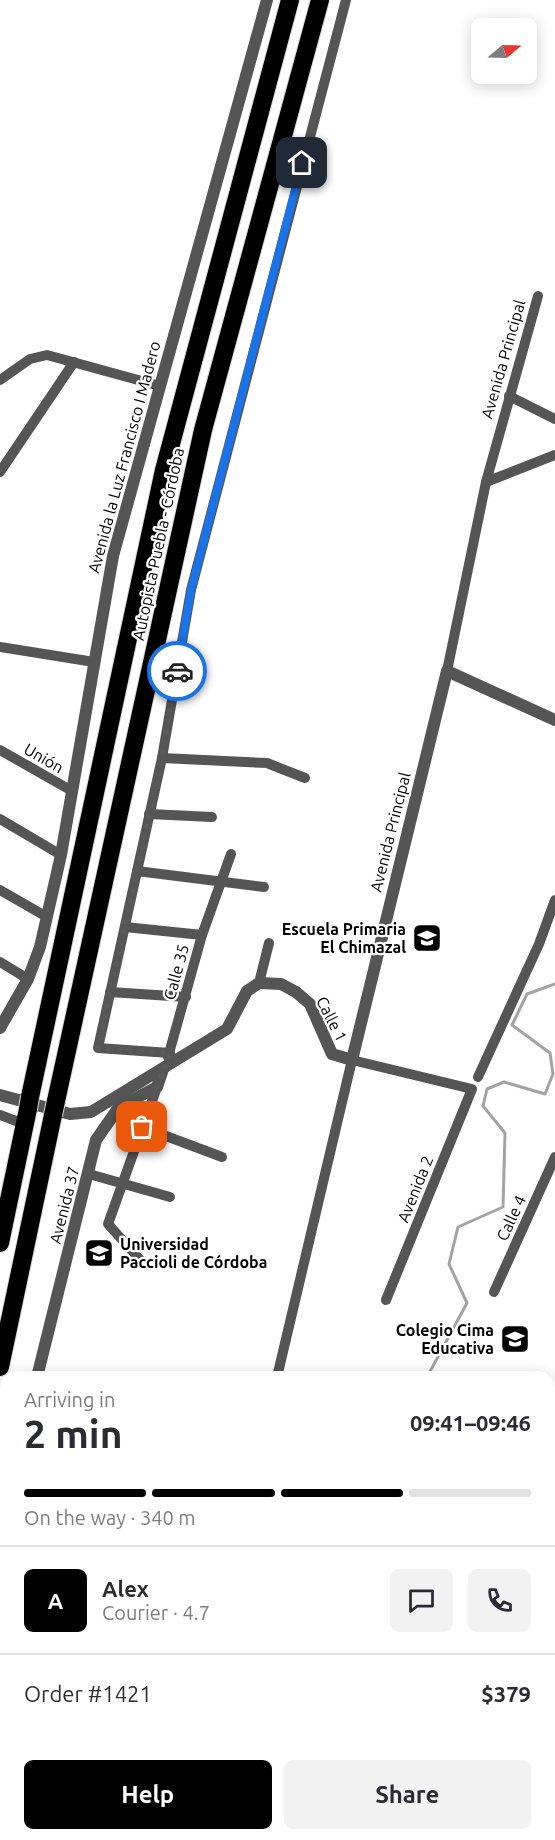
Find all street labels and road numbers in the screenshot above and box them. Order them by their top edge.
street label: Avenida Principal [477,297,529,421]
street label: Avenida la Luz Francisco I Madero [84,339,164,575]
street label: Autopista Puebla - Córdoba [129,446,187,642]
street label: Unión [21,740,67,776]
street label: Avenida Principal [366,770,414,894]
street label: Calle 35 [160,942,192,1002]
street label: Calle 1 [313,994,351,1044]
street label: Avenida 2 [394,1153,436,1225]
street label: Avenida 37 [46,1164,82,1246]
street label: Calle 4 [493,1192,529,1244]

